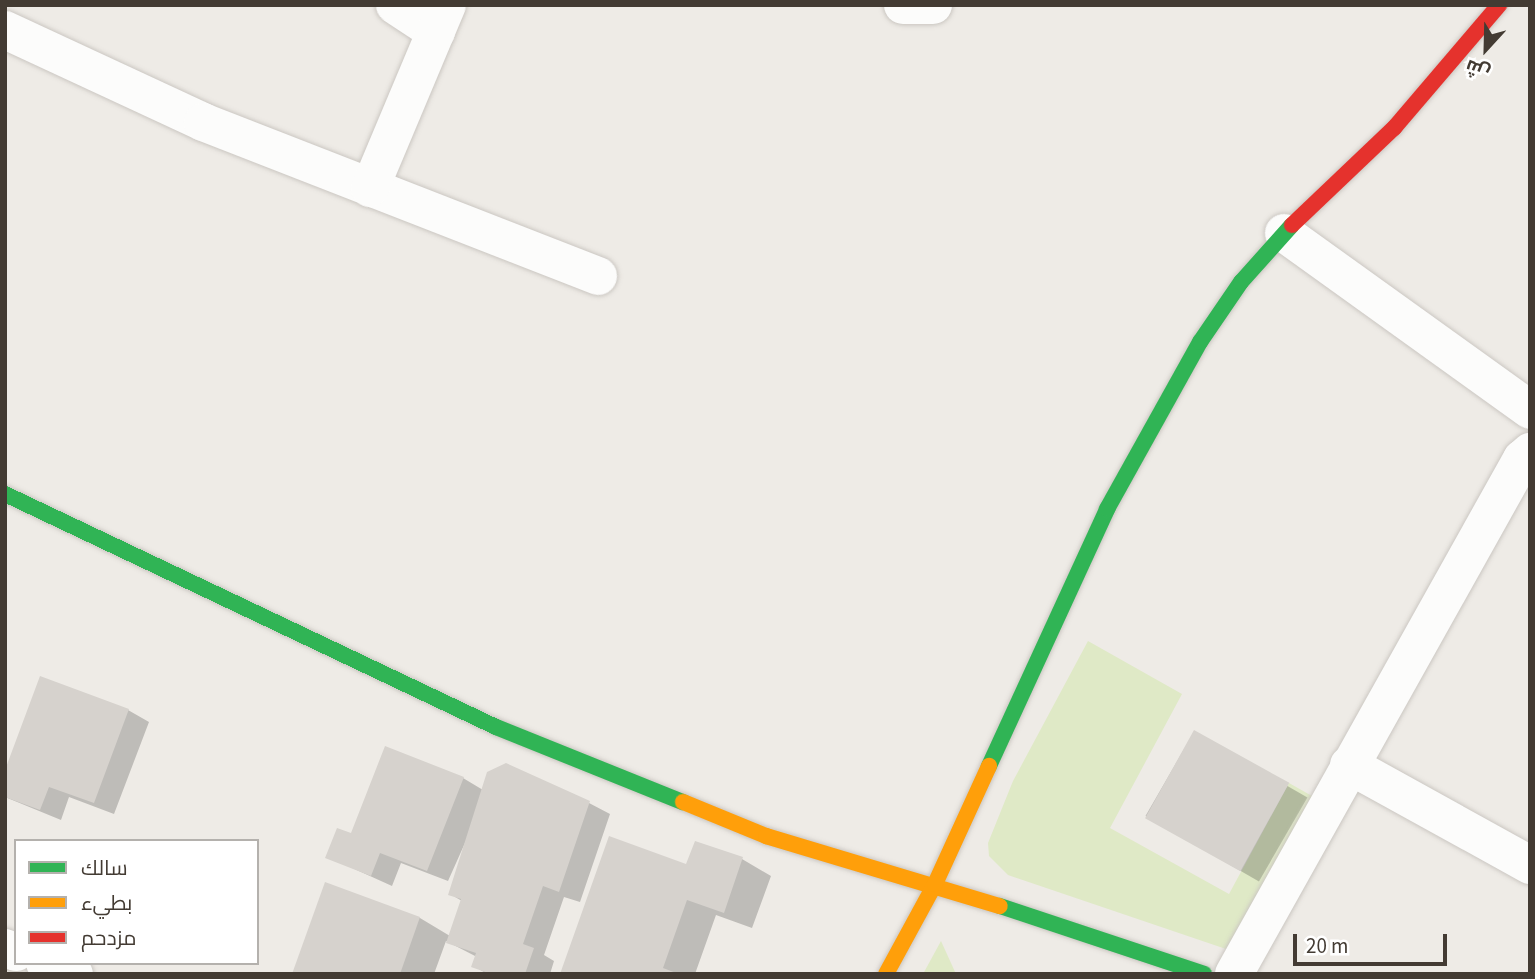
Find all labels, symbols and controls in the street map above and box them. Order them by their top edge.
north arrow [1451,14,1521,84]
text: ش [1462,52,1494,86]
legend [14,839,259,965]
text: سالك [81,853,128,883]
text: بطيء [81,888,132,918]
scale bar [1297,920,1451,964]
text: مزدحم [81,923,136,953]
text: 20 m [1306,931,1348,961]

